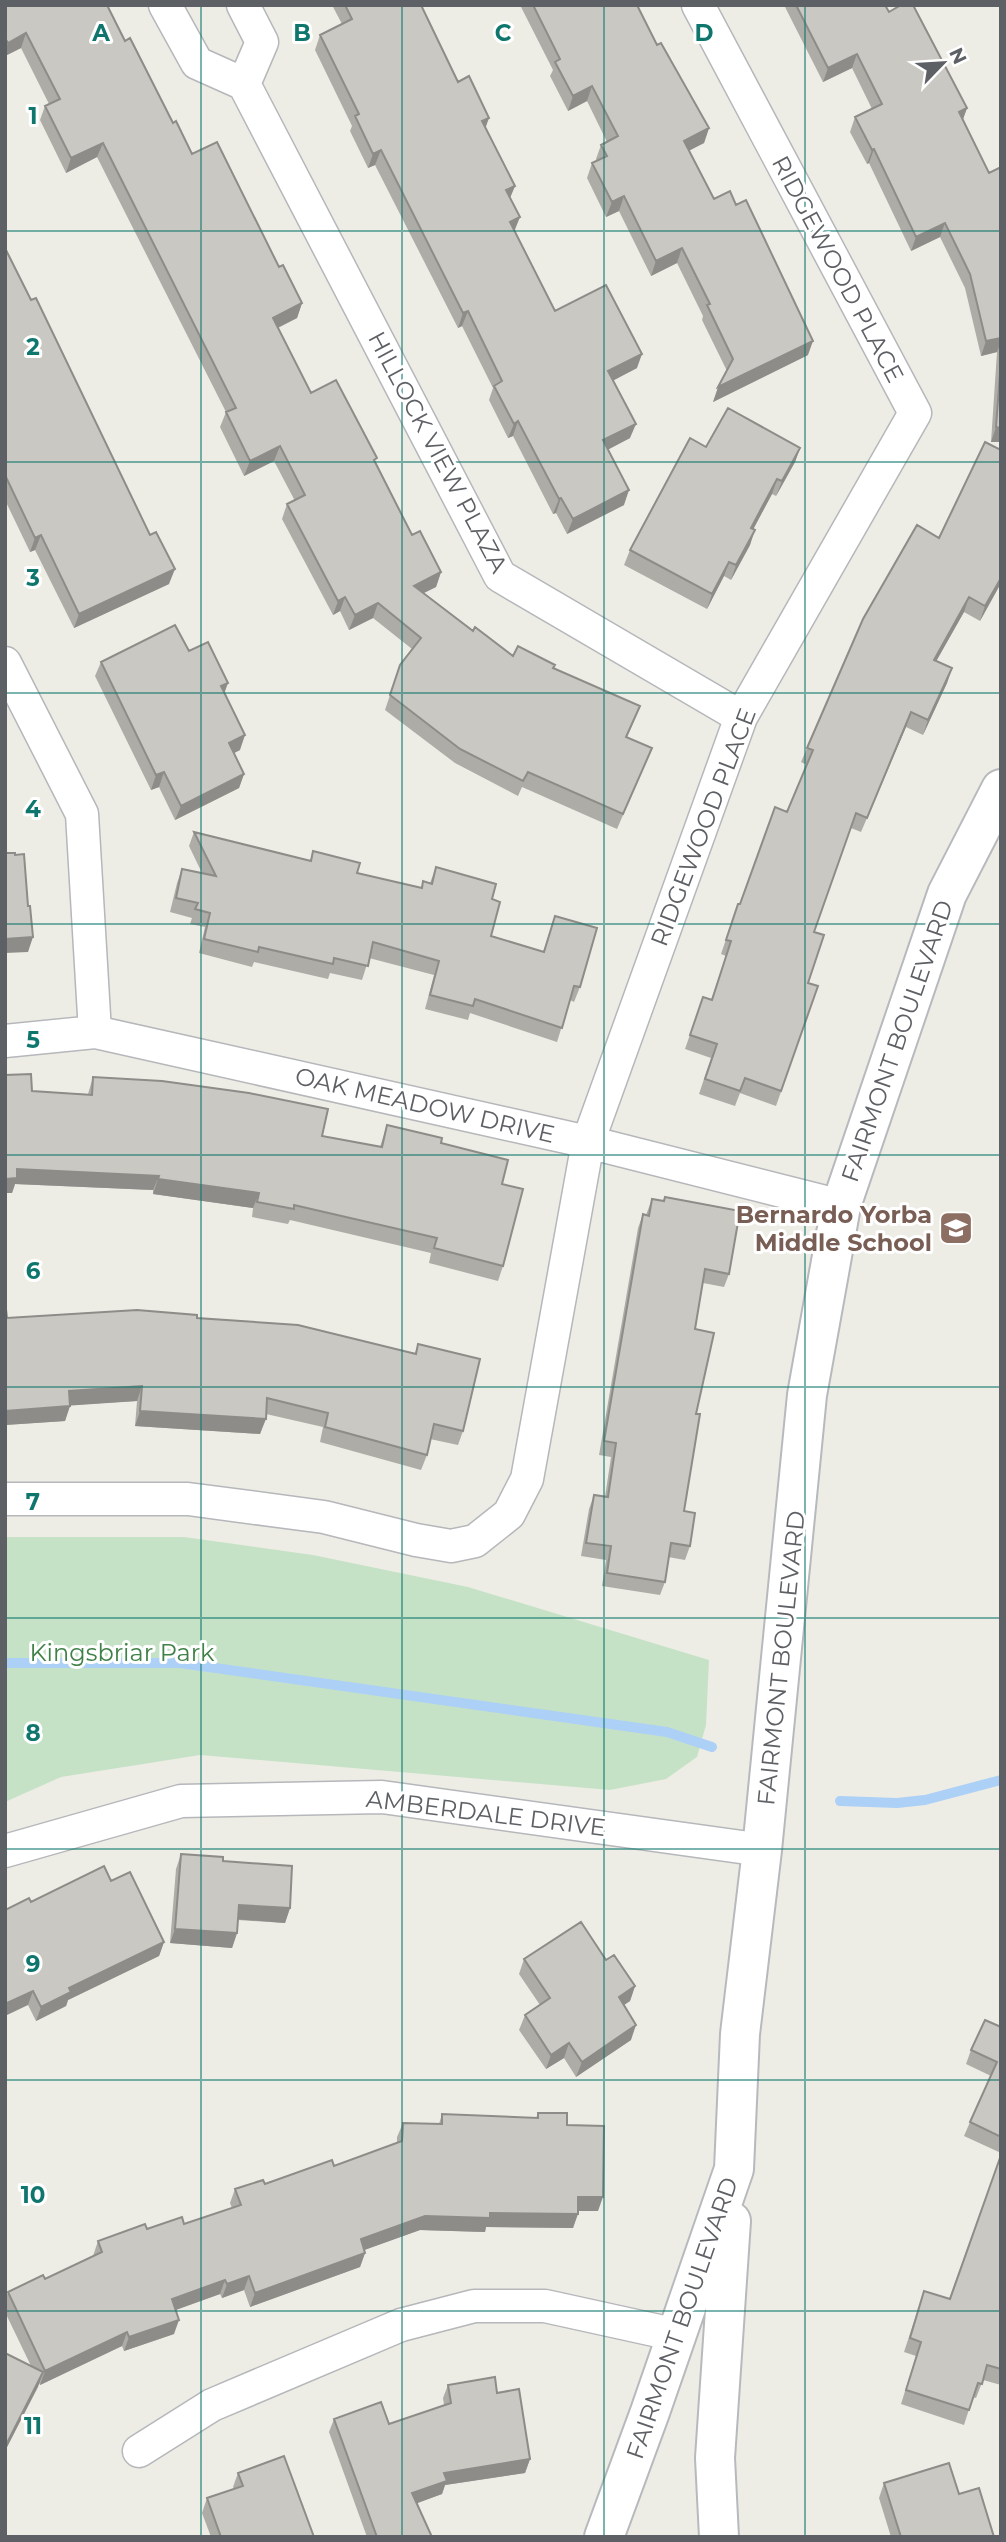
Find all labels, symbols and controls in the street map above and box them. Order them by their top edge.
text: A [91,19,110,47]
text: B [293,19,311,47]
text: C [495,19,512,47]
text: D [695,19,714,47]
north arrow [908,28,978,98]
text: N [944,44,972,68]
text: 1 [28,102,38,130]
street label: RIDGEWOOD PLACE [766,151,910,387]
street label: HILLOCK VIEW PLAZA [362,327,514,578]
text: 2 [26,333,40,361]
text: 3 [25,564,40,592]
street label: RIDGEWOOD PLACE [644,704,762,950]
text: 4 [25,795,41,823]
street label: FAIRMONT BOULEVARD [835,896,959,1186]
text: 5 [26,1026,40,1054]
street label: OAK MEADOW DRIVE [292,1061,558,1149]
place label: Bernardo Yorba Middle School [736,1200,932,1257]
school or university icon: Bernardo Yorba Middle School [937,1209,975,1247]
text: 6 [26,1257,41,1285]
text: 7 [26,1488,40,1516]
street label: FAIRMONT BOULEVARD [751,1509,811,1807]
park label: Kingsbriar Park [30,1638,215,1667]
text: 8 [25,1719,41,1747]
street label: AMBERDALE DRIVE [364,1784,608,1842]
text: 9 [26,1950,40,1978]
street label: FAIRMONT BOULEVARD [620,2173,744,2463]
text: 10 [21,2181,45,2209]
text: 11 [24,2412,42,2440]

